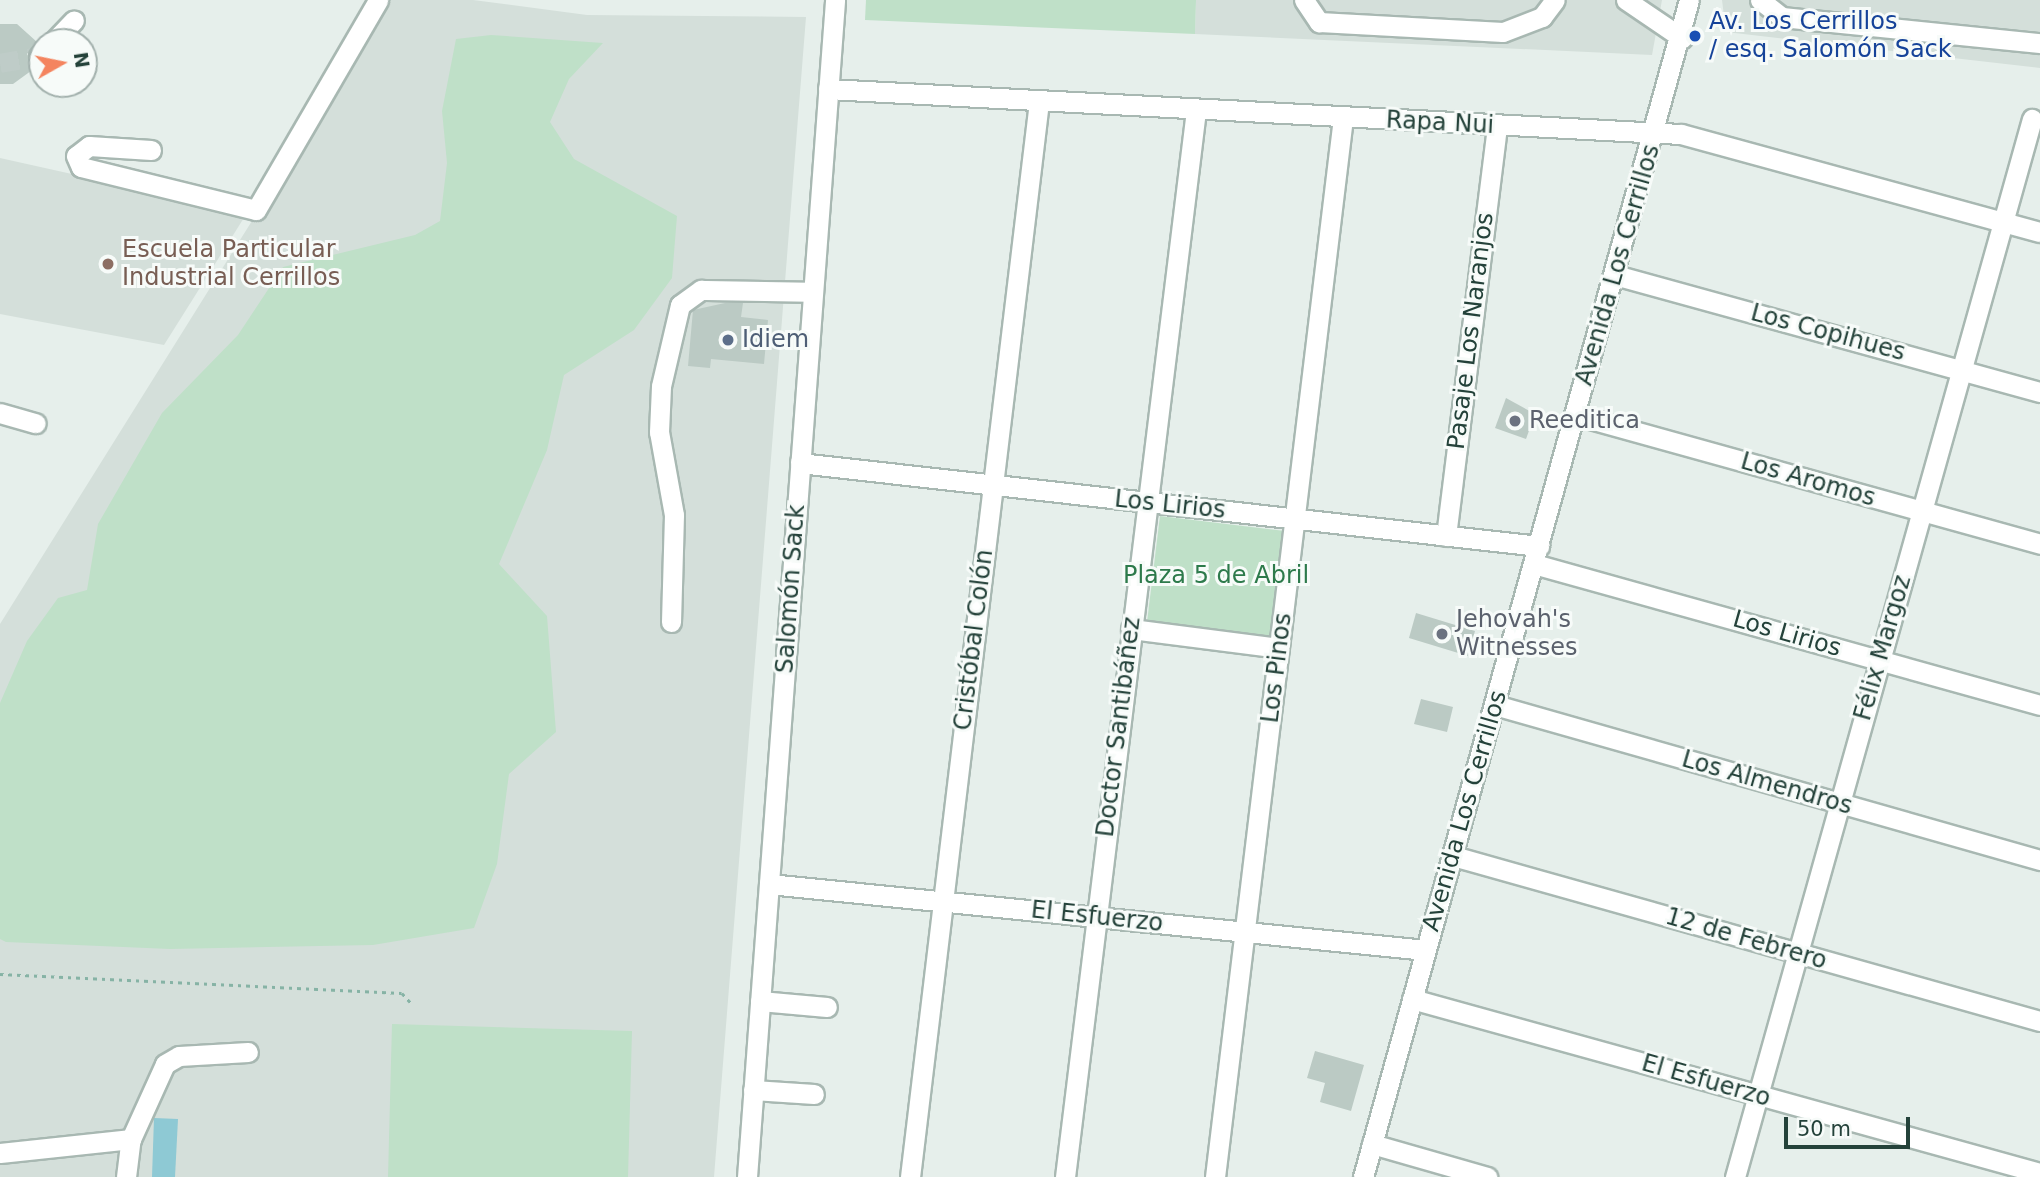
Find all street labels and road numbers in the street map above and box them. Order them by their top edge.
street label: Rapa Nui [1385,106,1495,140]
street label: Avenida Los Cerrillos [1570,141,1666,389]
street label: Pasaje Los Naranjos [1442,211,1500,451]
street label: Los Copihues [1748,299,1908,367]
street label: Los Aromos [1737,447,1879,513]
street label: Los Lirios [1113,485,1227,525]
street label: Salomón Sack [771,504,811,674]
street label: Cristóbal Colón [949,548,999,732]
street label: Félix Margoz [1849,572,1917,724]
street label: Los Lirios [1729,605,1845,663]
street label: Los Pinos [1256,611,1298,725]
street label: Doctor Santibáñez [1091,615,1147,839]
street label: Avenida Los Cerrillos [1417,687,1513,935]
street label: Los Almendros [1678,745,1856,821]
street label: El Esfuerzo [1030,896,1164,938]
street label: 12 de Febrero [1662,902,1830,976]
street label: El Esfuerzo [1638,1049,1774,1113]

